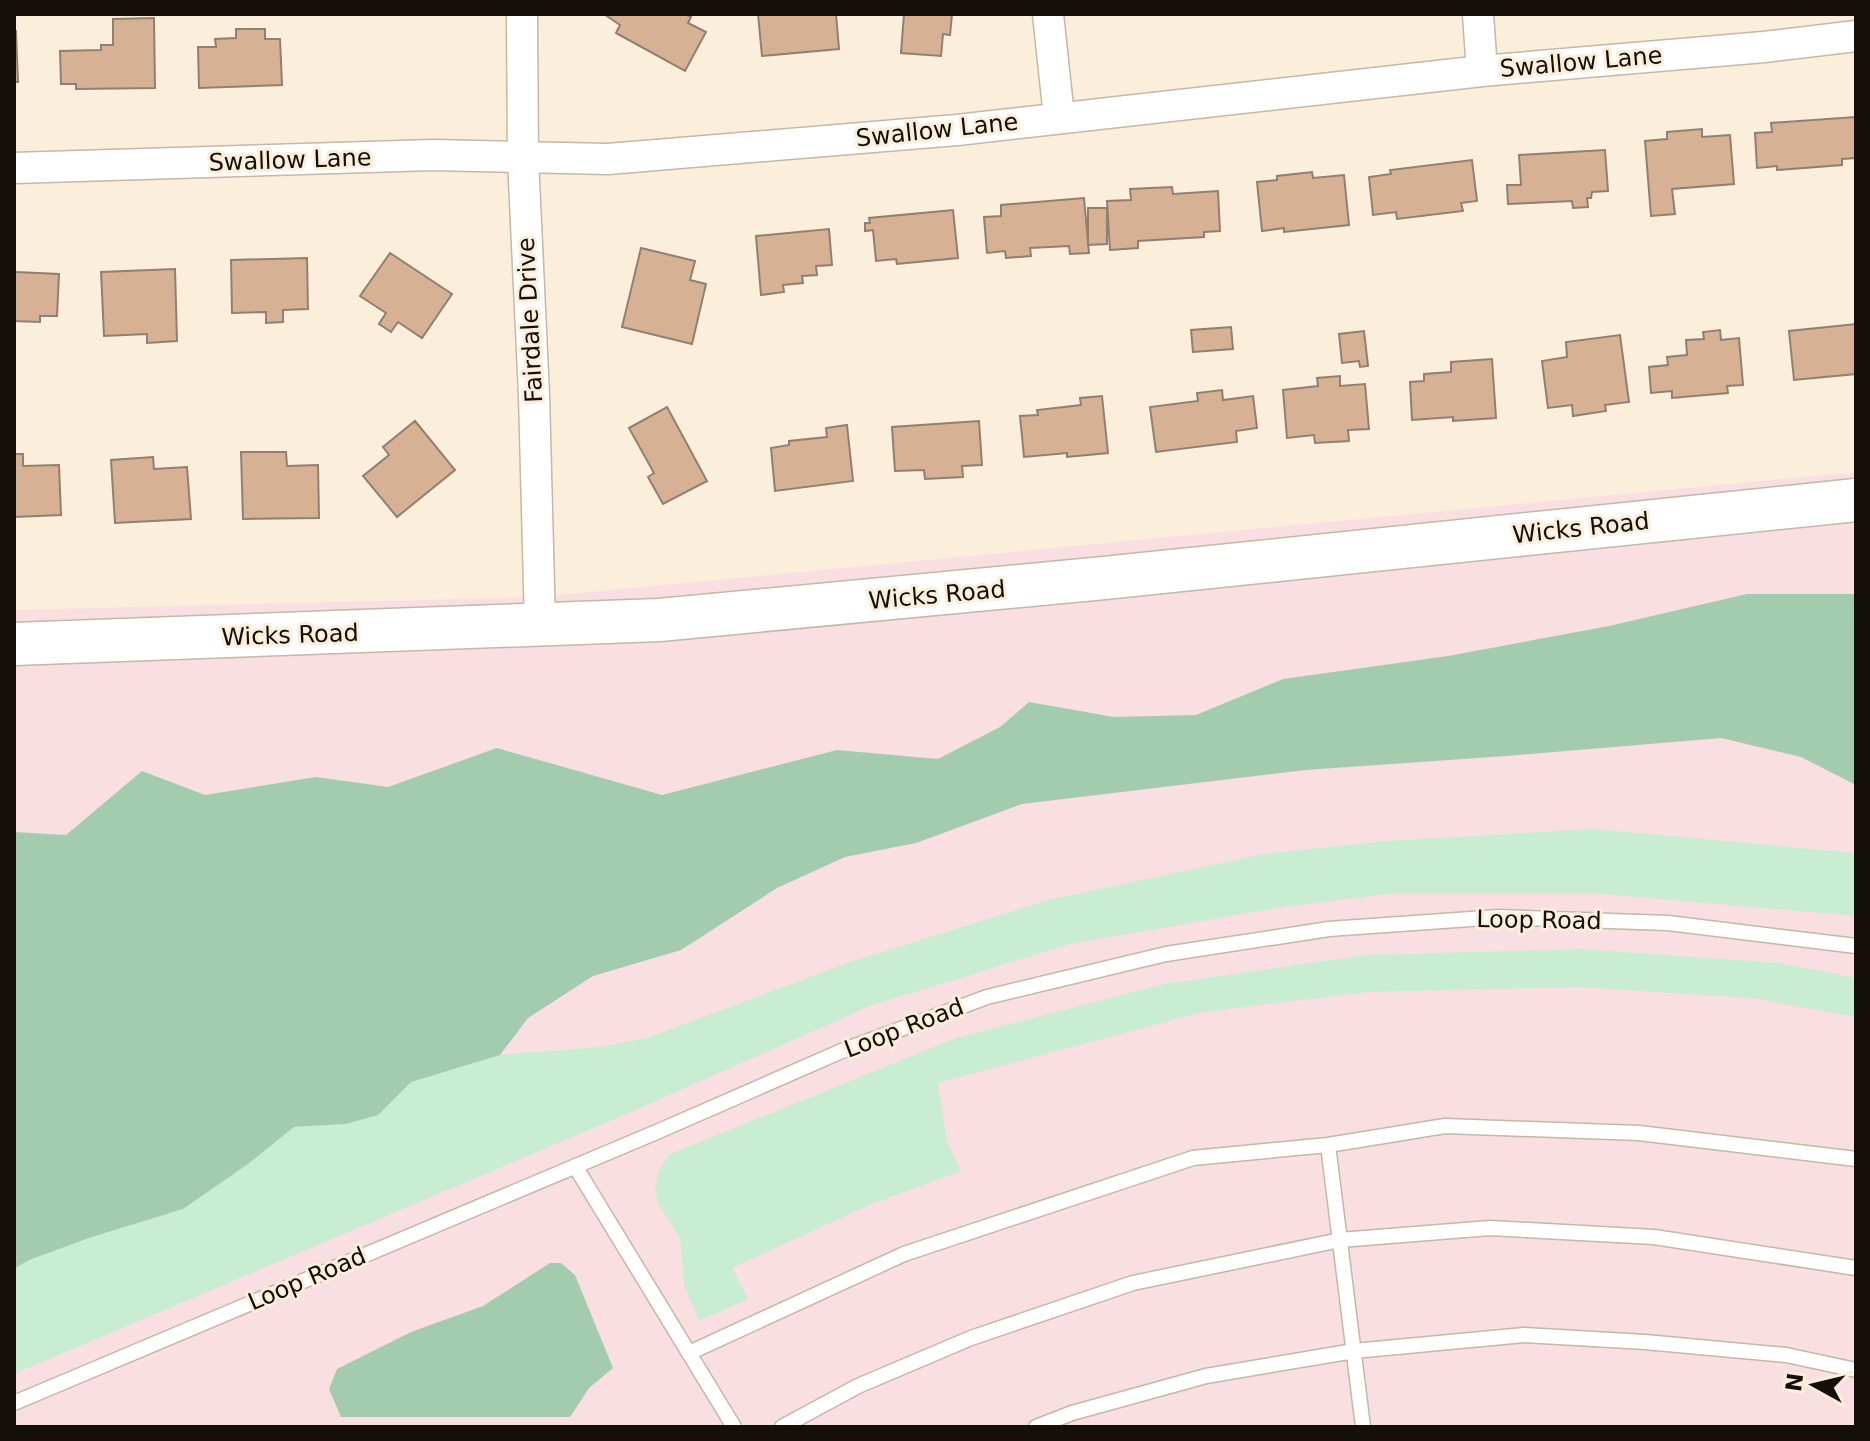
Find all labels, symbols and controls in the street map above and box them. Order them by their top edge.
street label: Swallow Lane [1499,41,1663,83]
street label: Swallow Lane [855,108,1019,152]
street label: Swallow Lane [208,143,372,177]
street label: Fairdale Drive [512,237,548,403]
street label: Wicks Road [1511,507,1651,549]
street label: Wicks Road [867,575,1007,615]
street label: Wicks Road [221,619,359,651]
street label: Loop Road [1476,905,1602,935]
street label: Loop Road [840,992,968,1064]
street label: Loop Road [244,1242,370,1316]
north arrow [1774,1345,1854,1425]
text: N [1781,1371,1808,1393]

